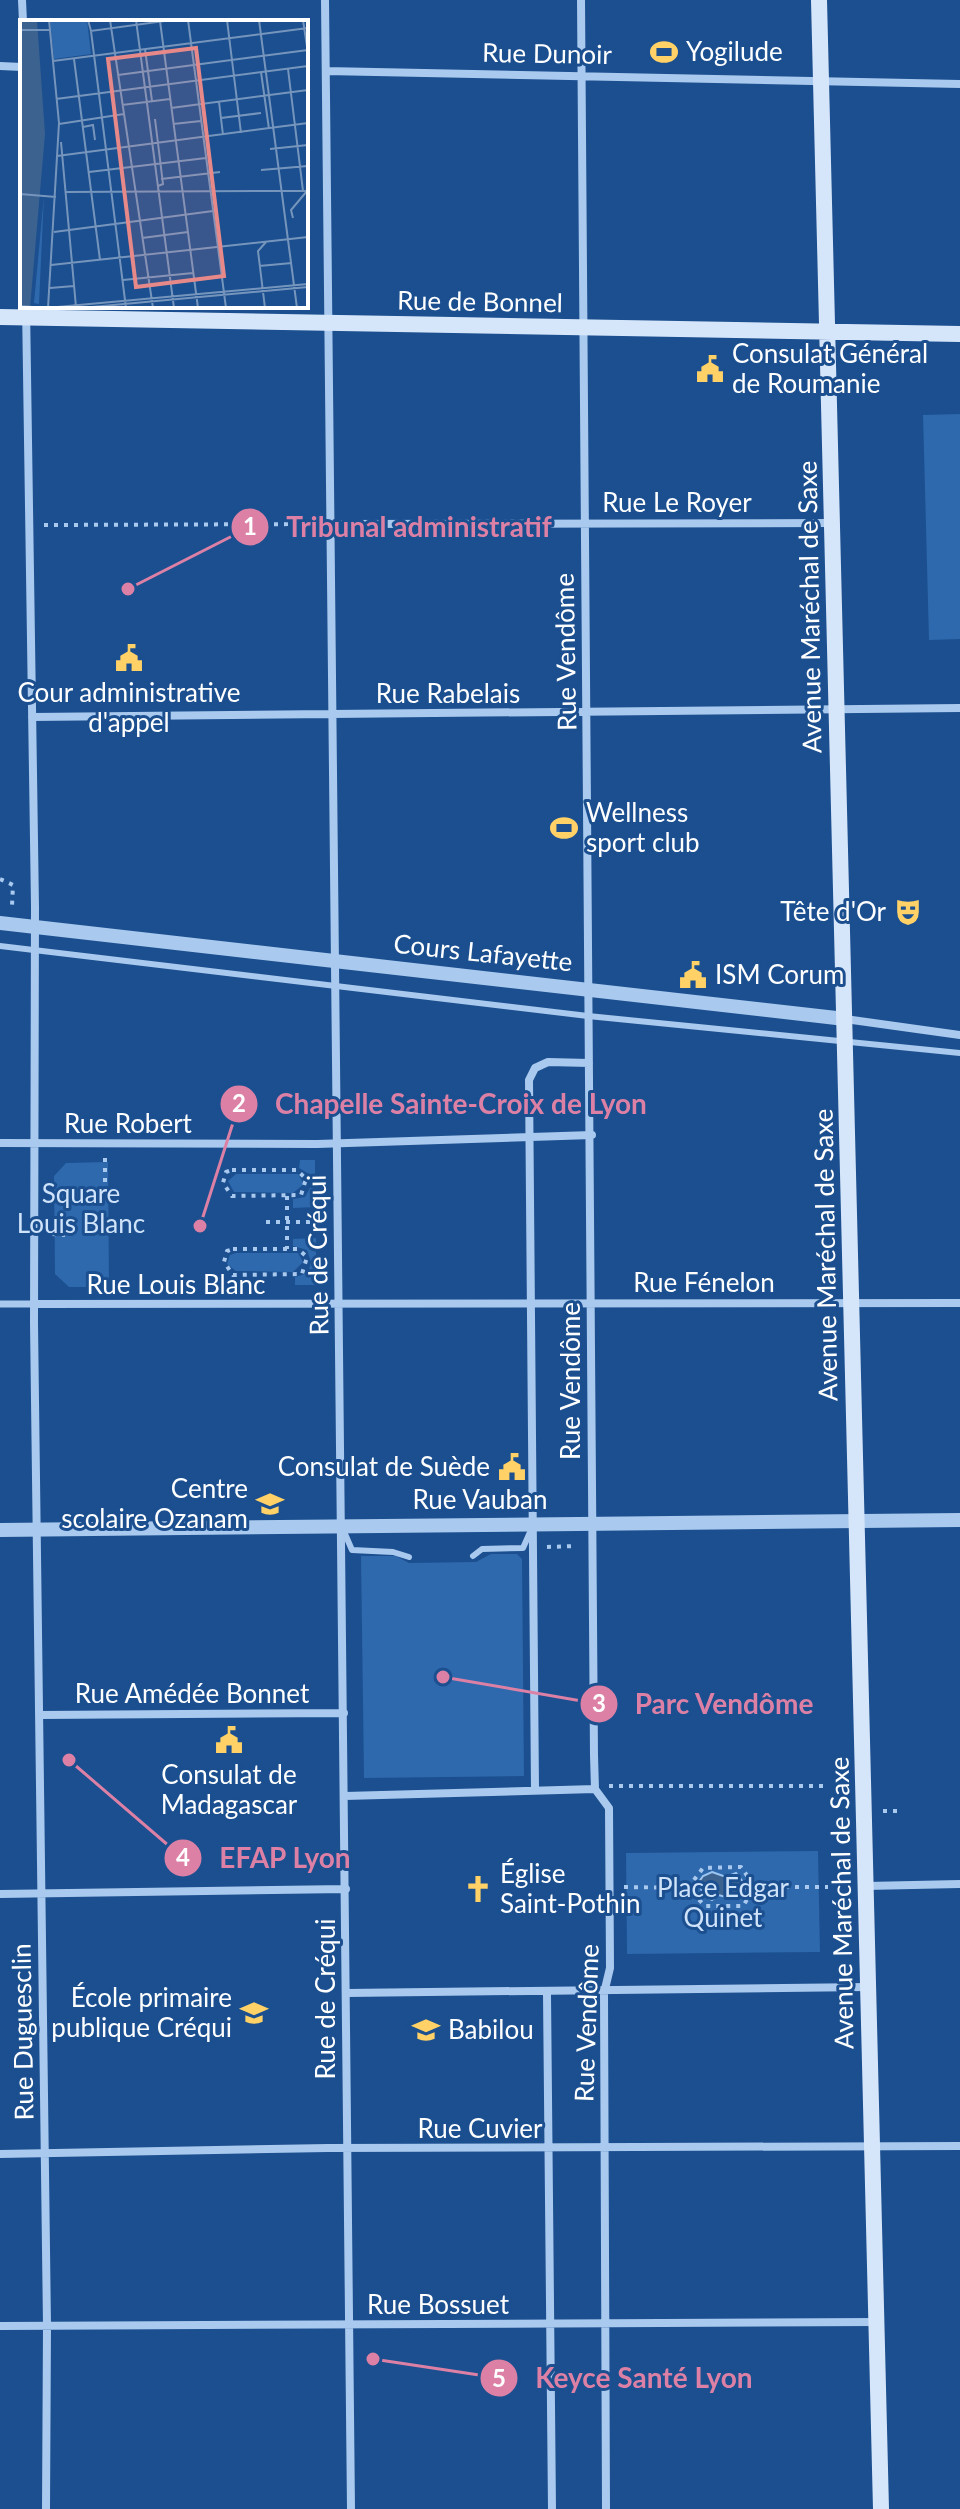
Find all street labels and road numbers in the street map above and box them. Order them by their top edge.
street label: Rue Dunoir [482,36,613,70]
street label: Rue de Bonnel [397,284,563,318]
street label: Avenue Maréchal de Saxe [790,460,828,754]
street label: Rue Le Royer [602,486,752,518]
street label: Rue Vendôme [548,573,582,731]
street label: Rue Rabelais [376,677,520,709]
street label: Cours Lafayette [392,927,574,977]
street label: Rue Robert [64,1107,193,1139]
street label: Avenue Maréchal de Saxe [806,1108,844,1402]
street label: Rue de Créqui [300,1174,334,1336]
street label: Rue Fénelon [633,1266,775,1298]
street label: Rue Louis Blanc [87,1268,265,1300]
street label: Rue Vendôme [554,1302,586,1460]
street label: Rue Vauban [413,1483,547,1515]
street label: Rue Amédée Bonnet [75,1677,310,1709]
street label: Avenue Maréchal de Saxe [822,1756,860,2050]
street label: Rue de Créqui [309,1919,341,2079]
street label: Rue Duguesclin [4,1943,40,2121]
street label: Rue Vendôme [567,1943,605,2102]
street label: Rue Cuvier [417,2112,543,2144]
street label: Rue Bossuet [367,2288,510,2320]

